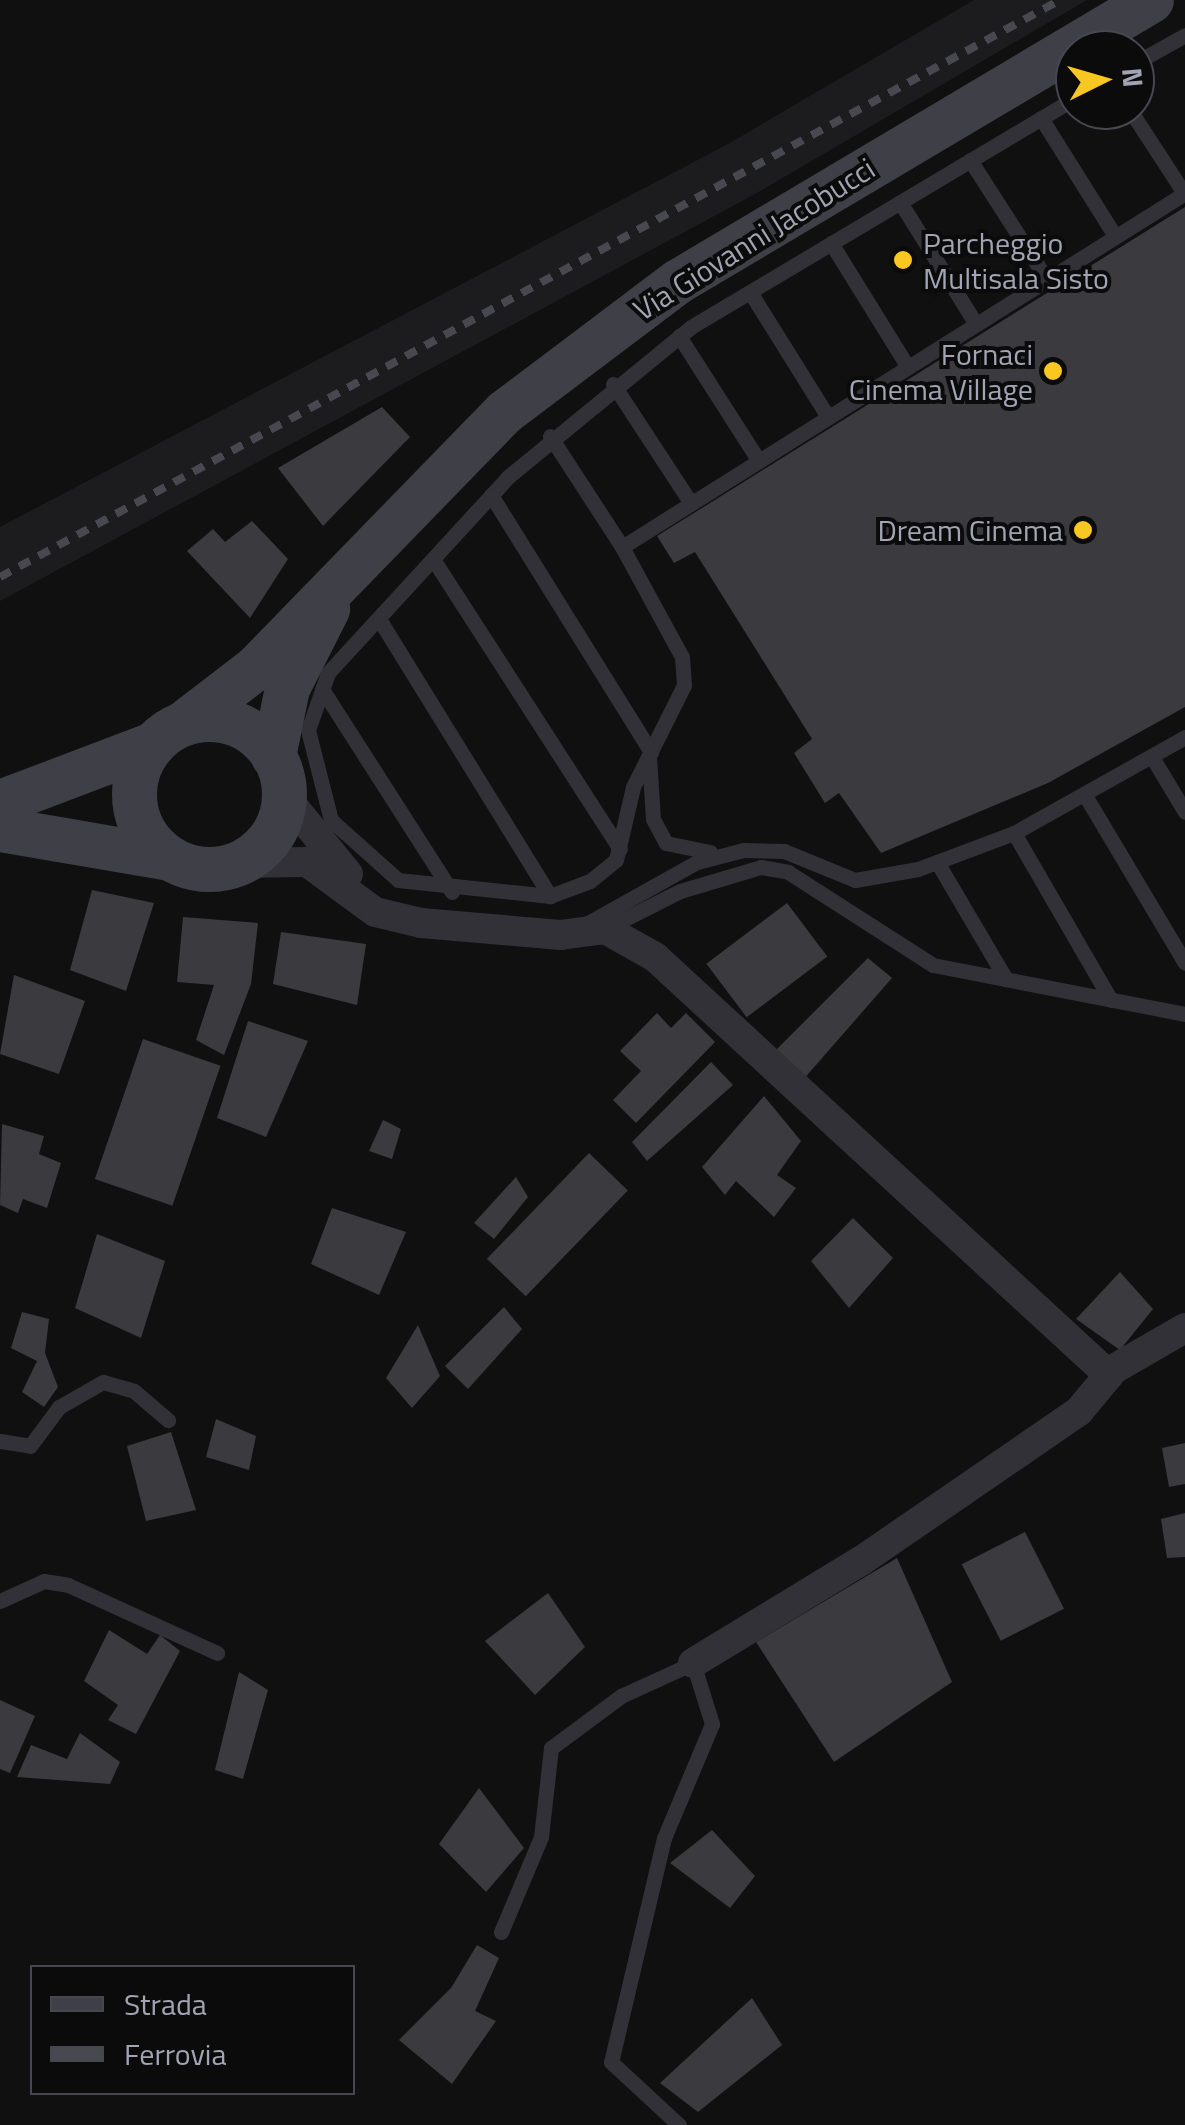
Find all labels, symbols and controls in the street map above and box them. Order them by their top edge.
north arrow [1055,30,1155,130]
text: N [1111,66,1156,89]
street label: Via Giovanni Jacobucci [627,150,881,328]
place label: Parcheggio Multisala Sisto [923,225,1109,296]
marker: Parcheggio Multisala Sisto [892,249,914,271]
place label: Fornaci Cinema Village [849,336,1033,406]
marker: Fornaci Cinema Village [1042,360,1064,382]
place label: Dream Cinema [877,512,1063,548]
marker: Dream Cinema [1072,519,1094,541]
legend [30,1965,355,2095]
text: Strada [124,1981,207,2027]
text: Ferrovia [124,2031,226,2077]

